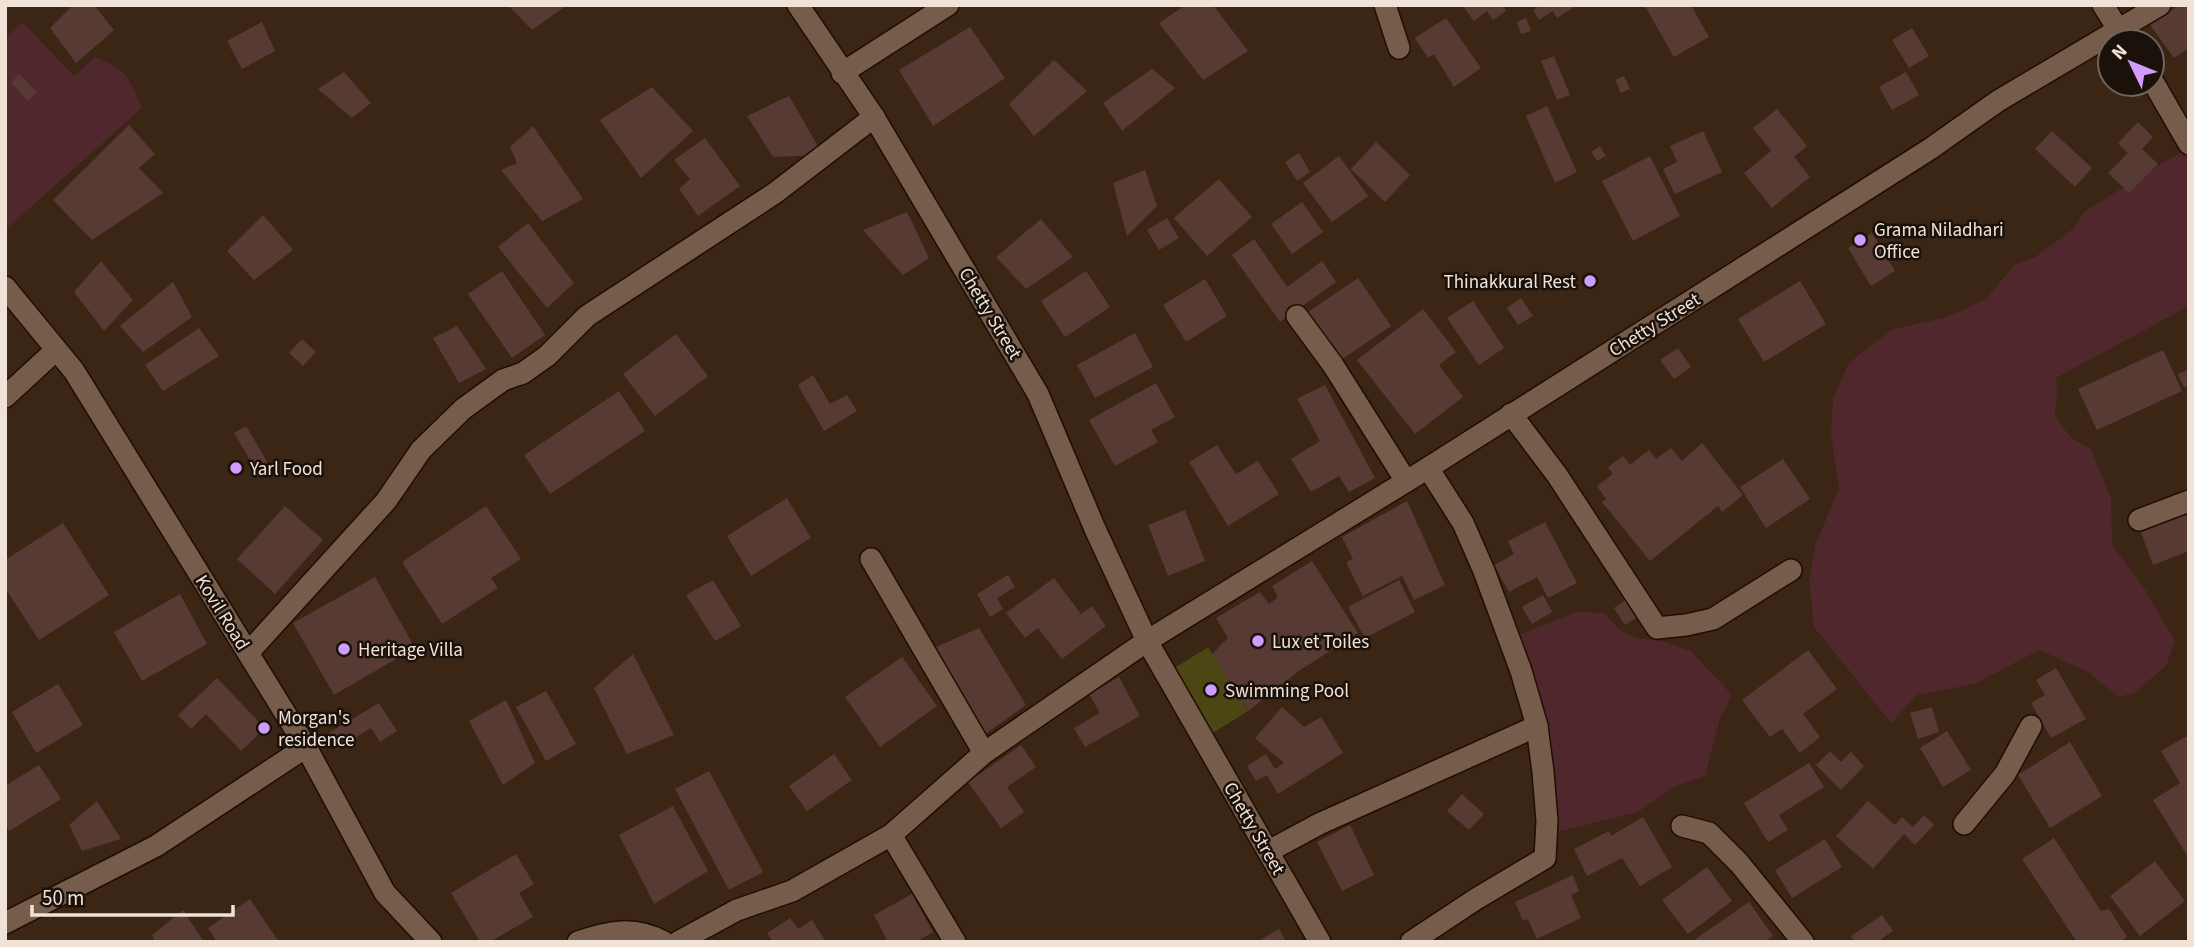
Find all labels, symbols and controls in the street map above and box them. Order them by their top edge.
north arrow [2096,28,2166,98]
text: N [2105,39,2134,66]
place label: Grama Niladhari Office [1874,217,2004,266]
marker: Grama Niladhari Office [1852,232,1868,248]
street label: Chetty Street [952,263,1028,365]
place label: Thinakkural Rest [1444,269,1577,296]
marker: Thinakkural Rest [1582,273,1598,289]
street label: Chetty Street [1604,286,1706,364]
place label: Yarl Food [249,456,323,483]
marker: Yarl Food [228,460,244,476]
street label: Kovil Road [188,570,255,656]
place label: Lux et Toiles [1272,629,1369,656]
marker: Lux et Toiles [1250,633,1266,649]
place label: Heritage Villa [358,637,463,664]
marker: Heritage Villa [336,641,352,657]
place label: Swimming Pool [1225,678,1349,705]
marker: Swimming Pool [1203,682,1219,698]
place label: Morgan's residence [278,705,355,754]
marker: Morgan's residence [256,720,272,736]
street label: Chetty Street [1216,777,1291,881]
scale bar [32,874,233,918]
text: 50 m [42,883,84,913]

